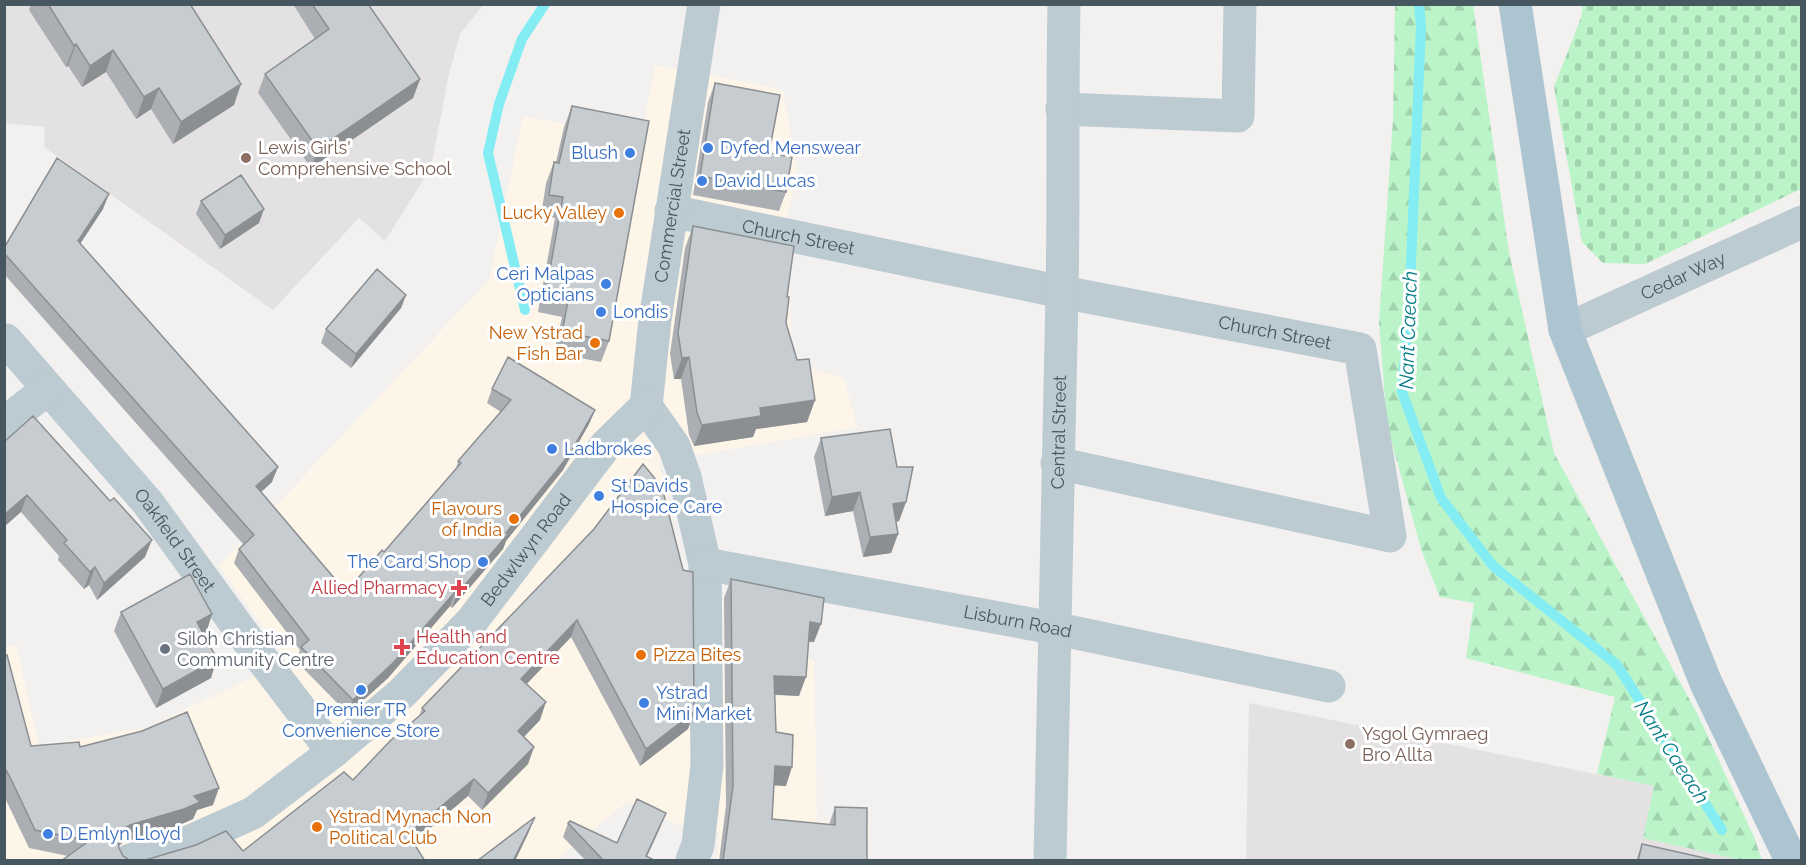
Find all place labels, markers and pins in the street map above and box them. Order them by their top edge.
place label: Lewis Girls' Comprehensive School [258,137,452,179]
place label: Dyfed Menswear [720,137,862,158]
marker: Dyfed Menswear [701,141,715,155]
place label: Blush [571,142,618,163]
marker: Blush [623,146,637,160]
marker: Lewis Girls' Comprehensive School [239,151,253,165]
place label: David Lucas [714,170,815,191]
marker: David Lucas [695,174,709,188]
place label: Lucky Valley [502,202,607,223]
marker: Lucky Valley [612,206,626,220]
place label: Ceri Malpas Opticians [496,263,594,305]
marker: Ceri Malpas Opticians [599,277,613,291]
place label: Londis [613,301,669,322]
marker: Londis [594,305,608,319]
place label: New Ystrad Fish Bar [489,322,584,364]
marker: New Ystrad Fish Bar [588,336,602,350]
place label: Ladbrokes [564,438,652,459]
marker: Ladbrokes [545,442,559,456]
place label: St Davids Hospice Care [611,475,723,517]
marker: St Davids Hospice Care [592,489,606,503]
place label: Flavours of India [431,498,502,540]
marker: Flavours of India [507,512,521,526]
place label: The Card Shop [347,551,471,572]
marker: The Card Shop [476,555,490,569]
place label: Allied Pharmacy [311,577,447,598]
marker: Allied Pharmacy [452,581,466,595]
place label: Health and Education Centre [416,626,560,668]
place label: Siloh Christian Community Centre [177,628,335,670]
marker: Health and Education Centre [393,638,411,656]
marker: Siloh Christian Community Centre [158,642,172,656]
place label: Pizza Bites [653,644,742,665]
marker: Pizza Bites [634,648,648,662]
place label: Ystrad Mini Market [656,682,752,724]
marker: Premier TR Convenience Store [354,683,368,697]
marker: Ystrad Mini Market [637,696,651,710]
place label: Premier TR Convenience Store [282,699,440,741]
place label: Ysgol Gymraeg Bro Allta [1362,723,1488,765]
marker: Ysgol Gymraeg Bro Allta [1343,737,1357,751]
place label: Ystrad Mynach Non Political Club [329,806,491,848]
marker: Ystrad Mynach Non Political Club [310,820,324,834]
place label: D Emlyn Lloyd [60,823,181,844]
marker: D Emlyn Lloyd [41,827,55,841]

